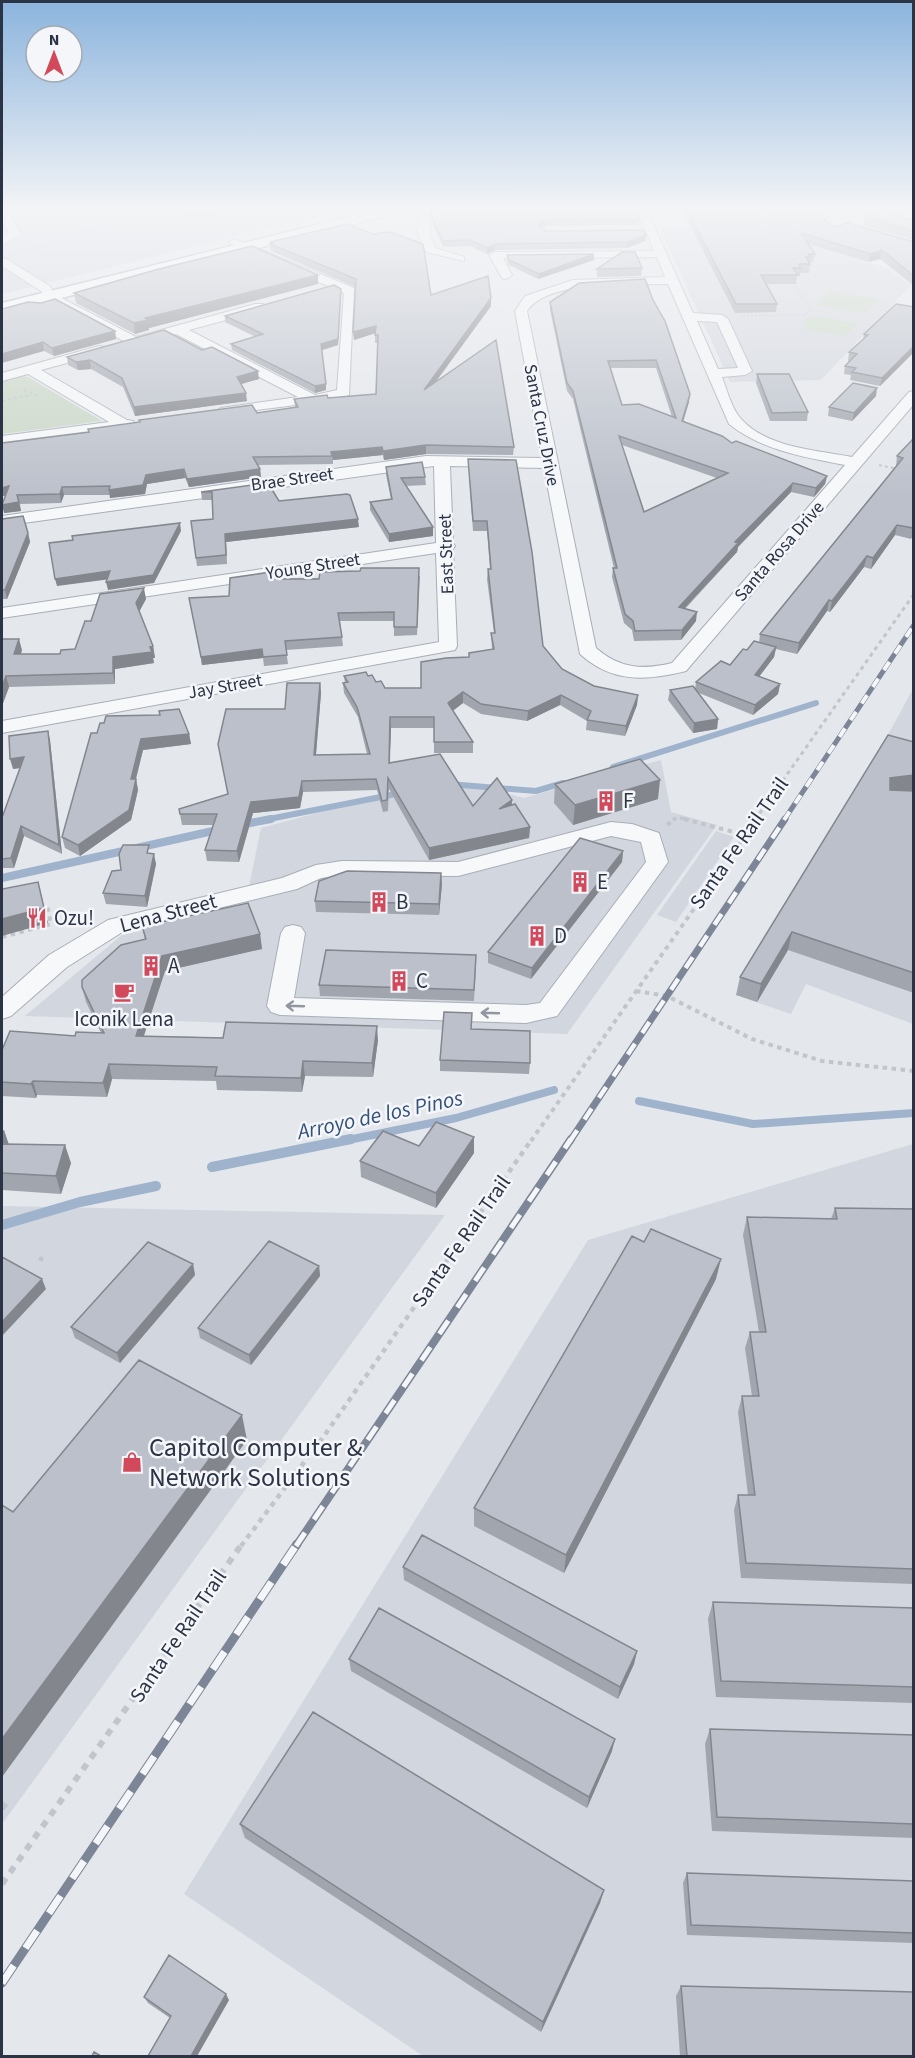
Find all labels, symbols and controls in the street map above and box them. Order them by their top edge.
north arrow [24,24,84,84]
text: N [49,29,59,51]
street label: Santa Cruz Drive [517,362,566,488]
street label: Brae Street [249,461,335,498]
street label: Santa Rosa Drive [729,496,830,607]
street label: East Street [433,513,460,595]
street label: Young Street [263,547,362,586]
street label: Jay Street [186,668,264,705]
street label: Santa Fe Rail Trail [682,771,796,915]
place label: F [623,786,633,816]
building icon: F [594,789,618,813]
place label: E [597,867,608,897]
building icon: E [568,870,592,894]
street label: Lena Street [116,886,220,940]
place label: B [396,887,408,917]
building icon: B [367,890,391,914]
place label: Ozu! [54,903,94,933]
restaurant icon: Ozu! [25,906,49,930]
place label: D [554,921,567,951]
building icon: D [525,924,549,948]
place label: A [168,951,180,981]
building icon: A [139,954,163,978]
place label: C [416,966,428,996]
building icon: C [387,969,411,993]
cafe icon: Iconik Lena [112,980,136,1004]
one-way arrow [286,1001,306,1012]
place label: Iconik Lena [74,1004,174,1034]
one-way arrow [481,1008,501,1019]
water label: Arroyo de los Pinos [293,1082,466,1149]
street label: Santa Fe Rail Trail [404,1169,518,1313]
place label: Capitol Computer & Network Solutions [149,1429,363,1496]
shop icon: Capitol Computer & Network Solutions [120,1450,144,1474]
street label: Santa Fe Rail Trail [122,1563,234,1709]

